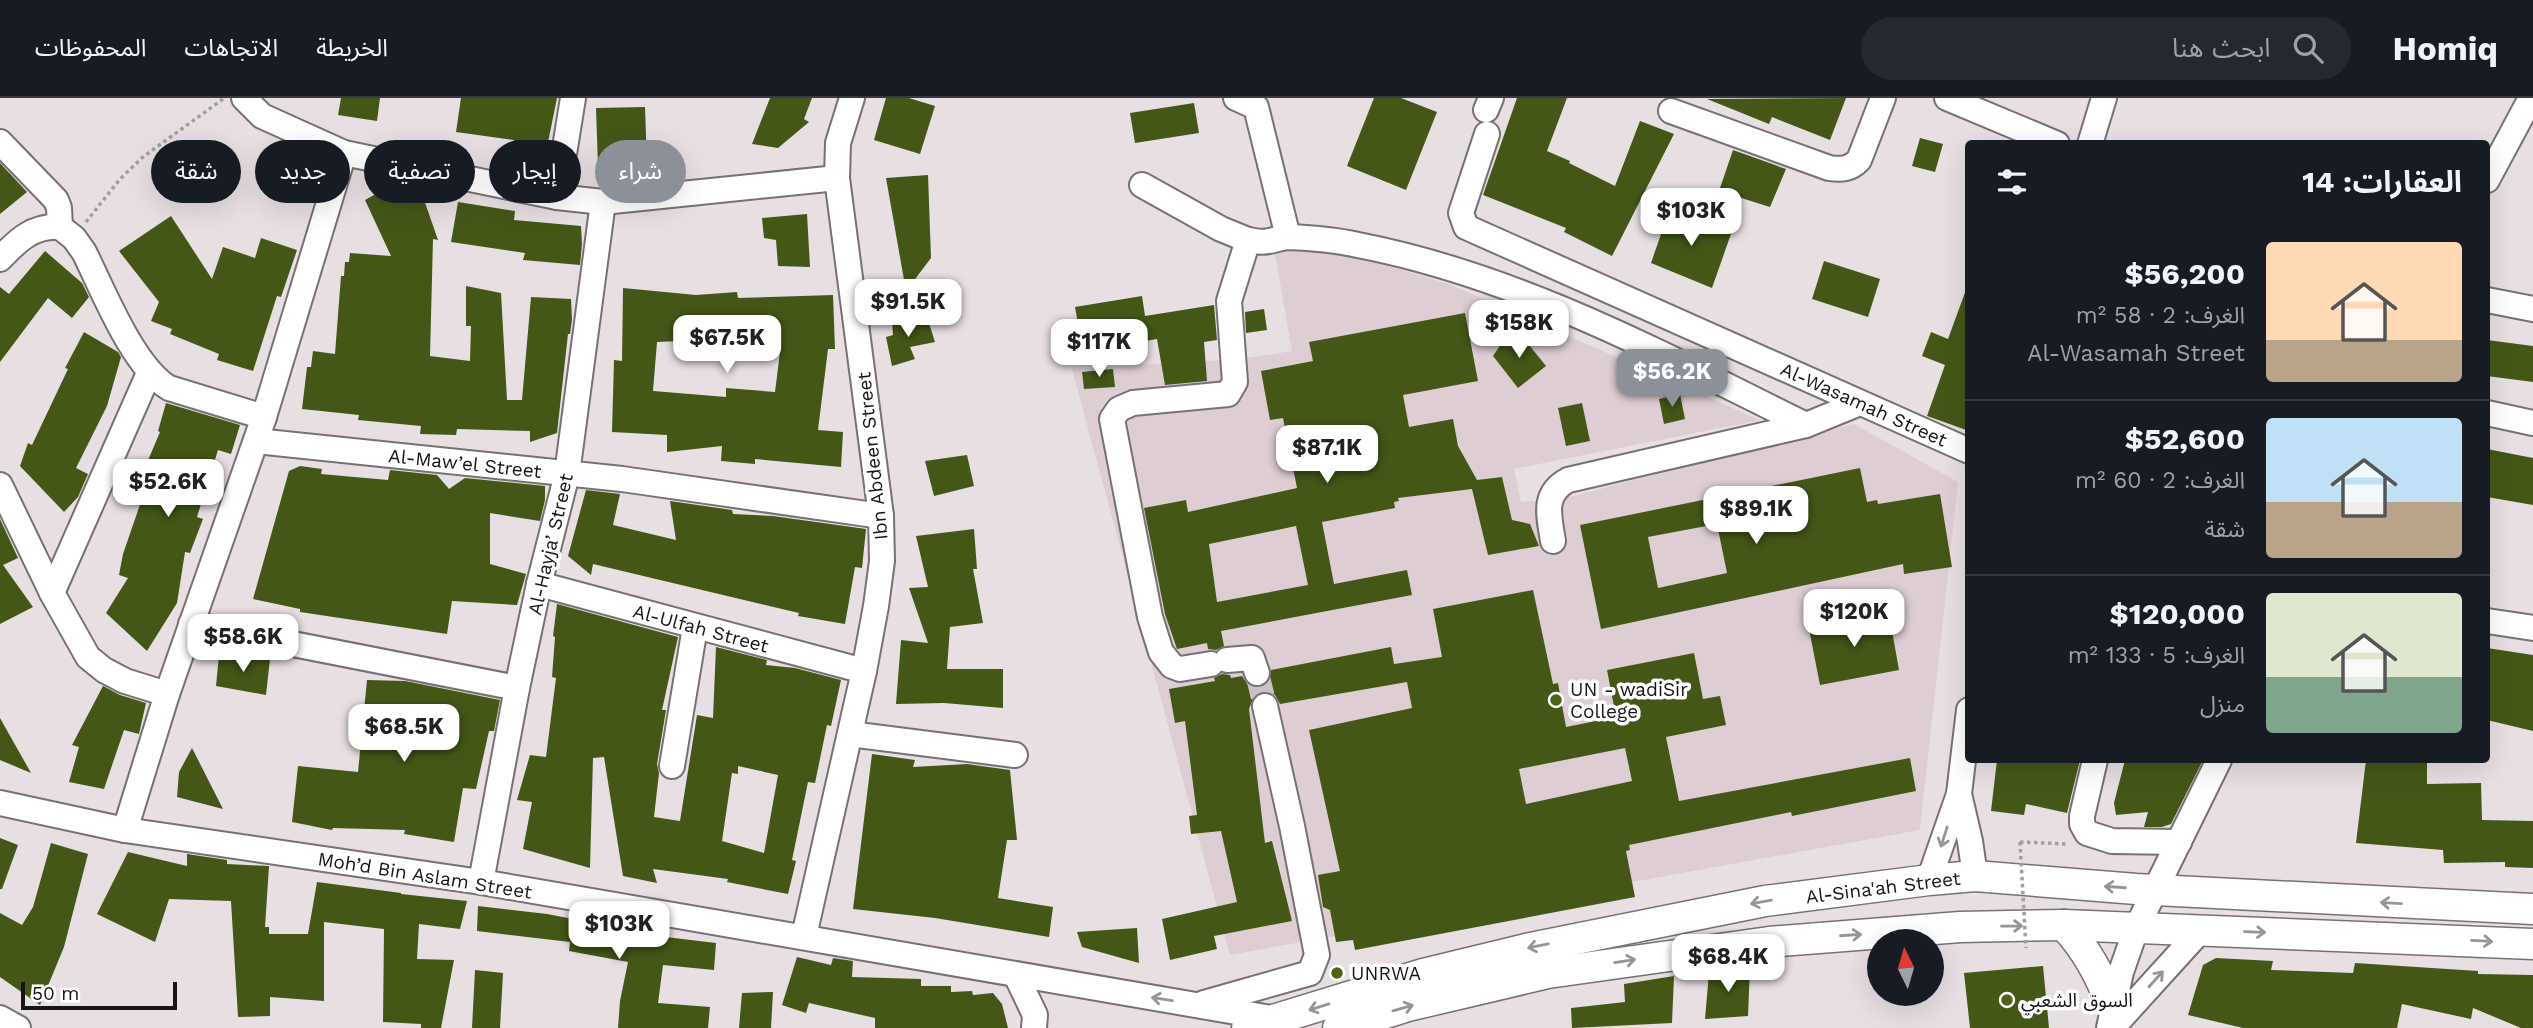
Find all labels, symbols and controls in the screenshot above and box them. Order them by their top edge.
search box [1861,17,2351,80]
icon: search [2289,29,2327,67]
text: Homiq [2393,29,2498,68]
text: ابحث هنا [2172,33,2271,63]
text: المحفوظات [35,34,146,62]
text: الاتجاهات [184,34,278,62]
text: الخريطة [316,34,388,62]
chip: شقة [151,140,241,203]
chip: جديد [255,140,350,203]
chip: تصفية [364,140,475,203]
chip: إيجار [489,140,581,203]
chip: شراء [595,140,686,203]
icon: filters [1993,163,2031,201]
text: العقارات: 14 [2302,164,2462,199]
pin: $103K [1642,188,1740,248]
text: $103K [1657,197,1725,224]
text: $56,200 [2125,256,2245,291]
icon: home [2322,270,2406,354]
pin: $91.5K [851,280,965,339]
text: $91.5K [871,288,945,315]
pin: $158K [1470,300,1568,360]
text: الغرف: 2 · 58 m² [2076,302,2245,329]
text: $158K [1485,309,1553,336]
pin: $67.5K [670,316,784,375]
pin: $117K [1050,320,1148,379]
text: $67.5K [689,324,765,351]
text: $117K [1067,328,1131,355]
text: Al-Wasamah Street [2027,340,2245,367]
pin: $56.2K [1615,350,1729,409]
street label: Al-Wasamah Street [1777,357,1951,452]
text: $56.2K [1633,358,1711,385]
street label: Ibn Abdeen Street [852,371,893,541]
text: $52,600 [2125,421,2245,456]
pin: $87.1K [1270,426,1384,485]
text: $87.1K [1292,434,1362,461]
street label: Al-Maw’el Street [387,444,543,483]
icon: home [2322,446,2406,530]
pin: $52.6K [111,460,225,519]
text: الغرف: 2 · 60 m² [2075,467,2245,494]
text: $52.6K [129,468,207,495]
street label: Al-Hayja’ Street [523,471,578,617]
pin: $89.1K [1699,486,1813,546]
text: $89.1K [1719,495,1793,522]
text: شقة [2204,516,2245,543]
pin: $120K [1805,589,1903,649]
text: $120,000 [2110,596,2245,631]
text: $120K [1819,598,1889,625]
street label: Al-Ulfah Street [631,599,771,658]
pin: $58.6K [186,614,300,674]
icon: home [2322,621,2406,705]
text: $58.6K [203,623,283,650]
text: الغرف: 5 · 133 m² [2068,642,2245,669]
place label: UN - wadiSir College [1570,678,1688,723]
text: منزل [2200,691,2245,718]
marker: UN - wadiSir College [1548,692,1564,708]
pin: $68.5K [347,704,461,764]
text: $68.5K [364,713,444,740]
one-way arrow [1937,826,1950,848]
street label: Moh’d Bin Aslam Street [316,847,534,904]
street label: Al-Sina'ah Street [1804,867,1962,908]
one-way arrow [2105,880,2127,893]
one-way arrow [1751,896,1773,909]
one-way arrow [2380,896,2403,909]
pin: $103K [570,902,668,961]
text: $103K [585,910,653,937]
one-way arrow [2001,919,2024,932]
one-way arrow [2243,926,2266,939]
one-way arrow [1840,928,1862,941]
north arrow [1867,929,1944,1006]
map controls [1867,929,1944,1006]
pin: $68.4K [1671,934,1785,994]
one-way arrow [2470,935,2493,948]
one-way arrow [1527,940,1550,954]
text: $68.4K [1688,943,1768,970]
one-way arrow [1614,954,1636,967]
place label: UNRWA [1351,962,1421,985]
marker: UNRWA [1329,965,1345,981]
one-way arrow [2148,971,2165,988]
scale bar [21,979,177,1011]
text: 50 m [32,982,79,1005]
place label: السوق الشعبي [2021,989,2133,1015]
one-way arrow [1151,992,1174,1005]
marker: السوق الشعبي [1999,992,2015,1008]
one-way arrow [1392,1000,1414,1013]
one-way arrow [1308,1001,1330,1014]

